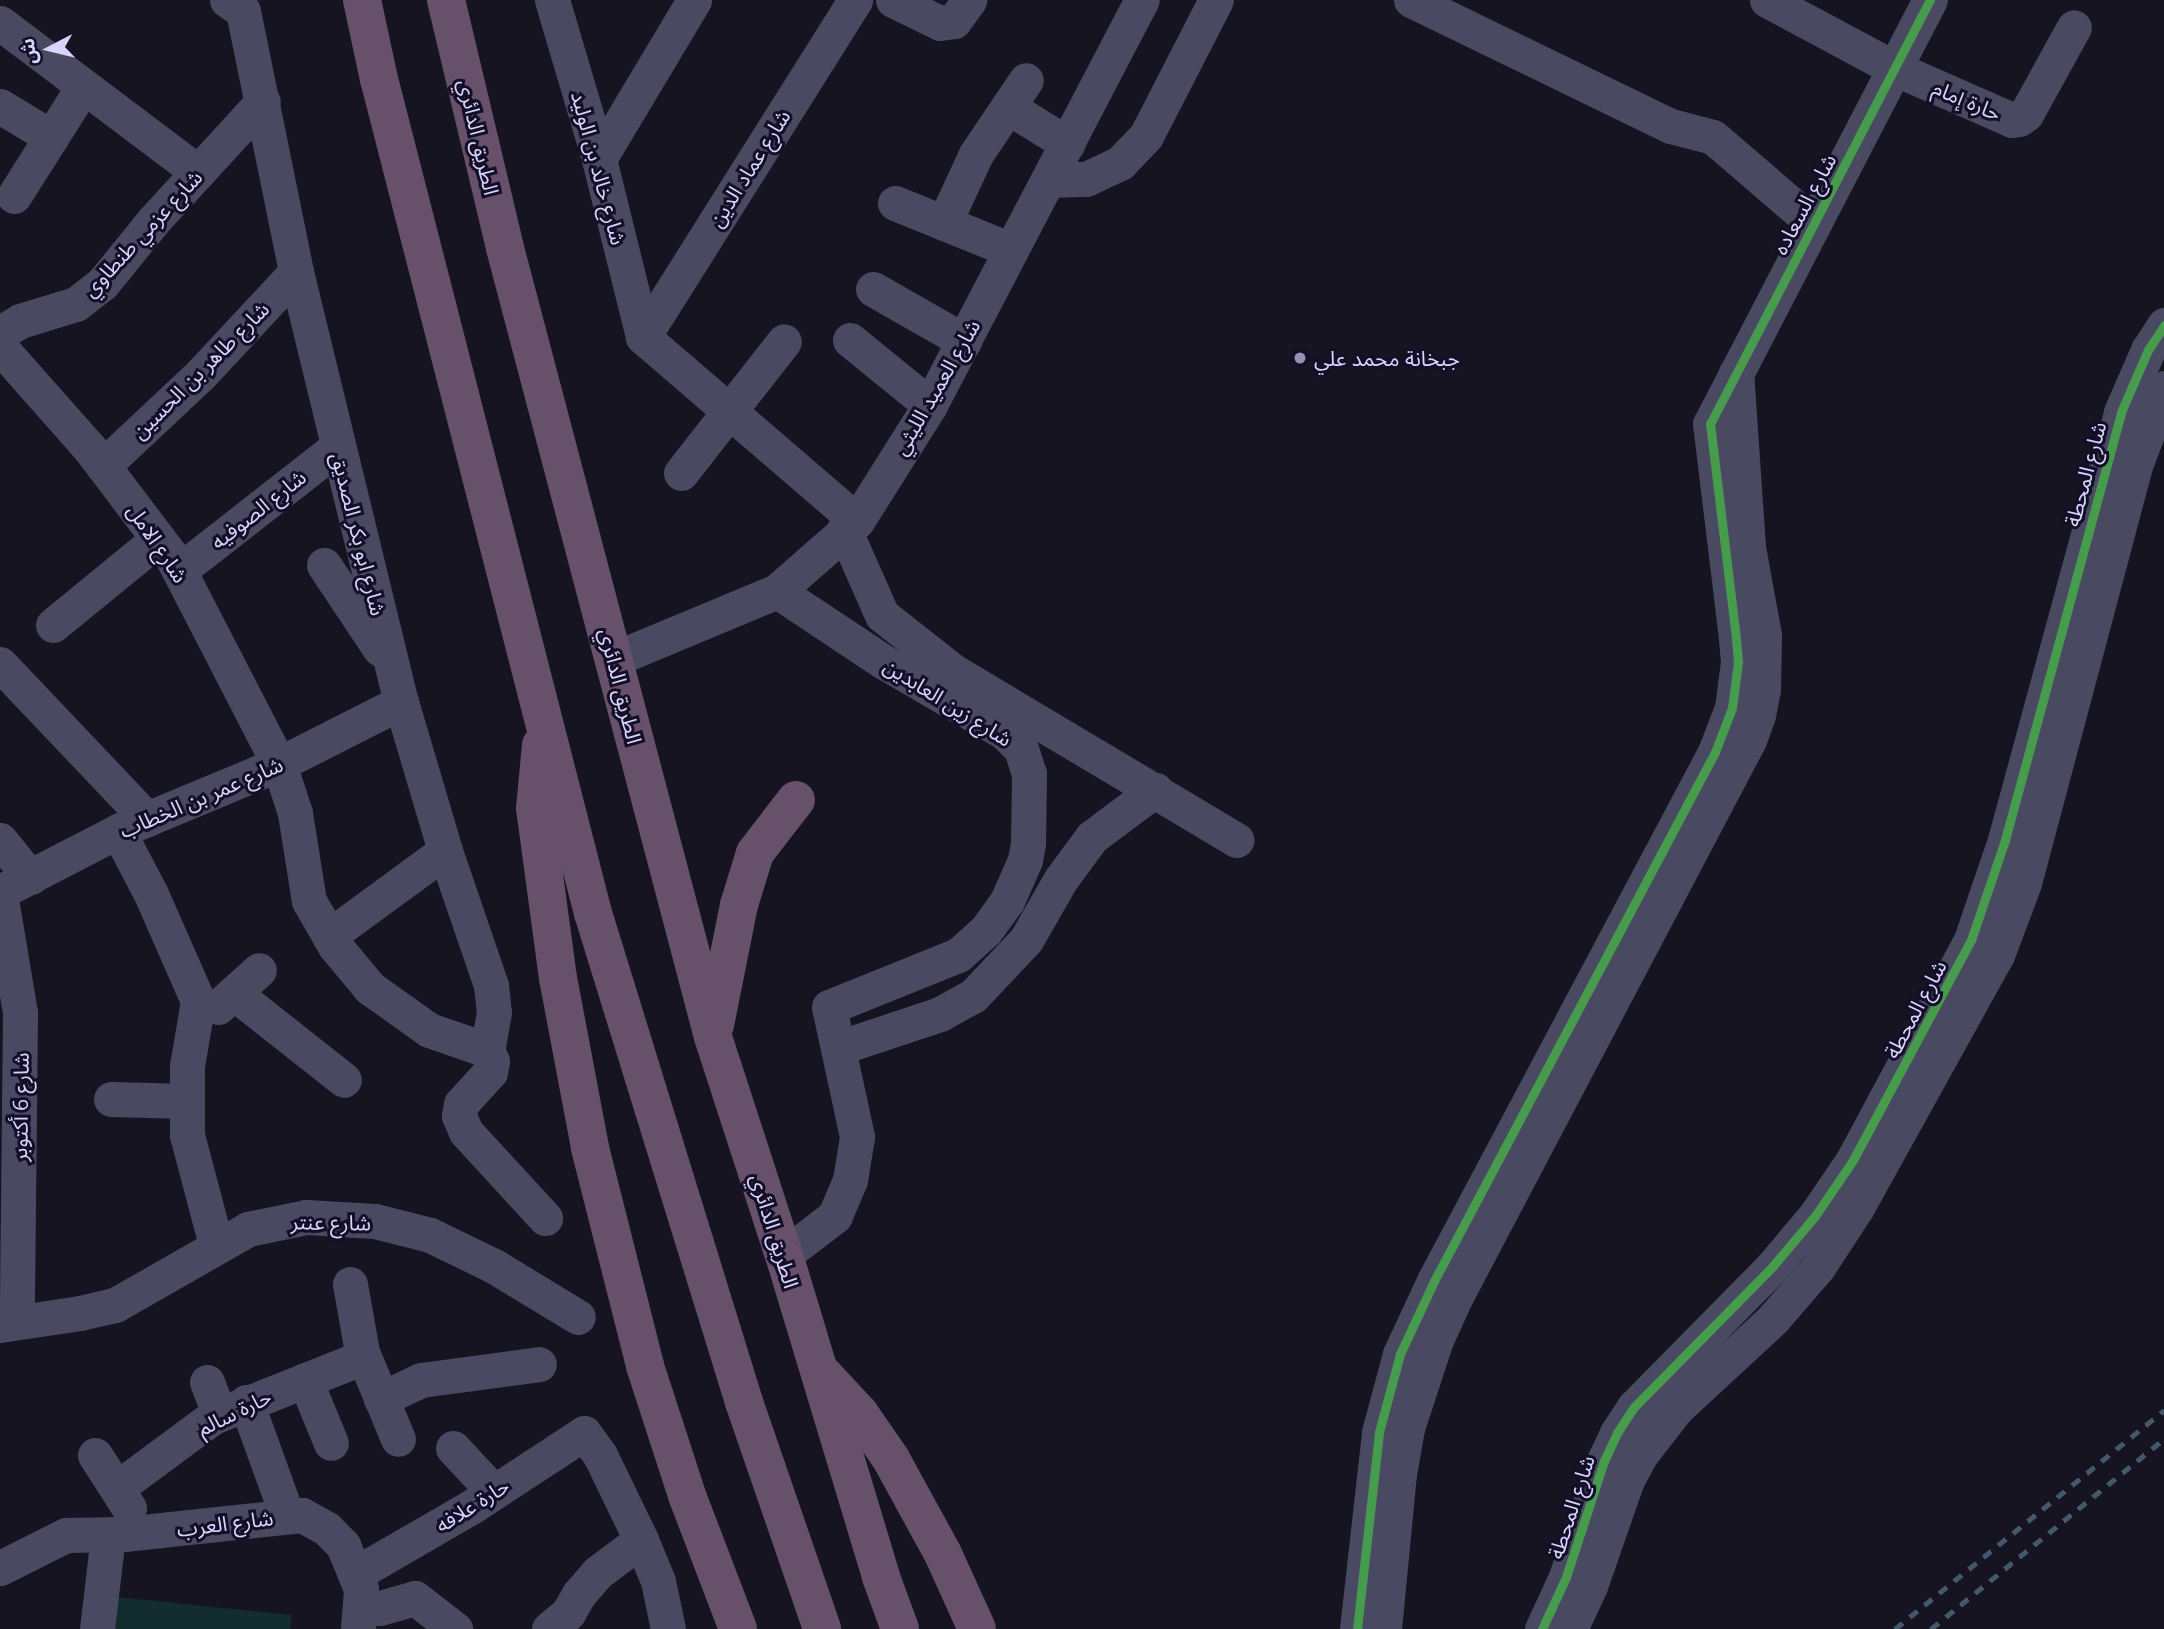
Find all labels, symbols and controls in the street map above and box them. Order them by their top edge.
north arrow [14,14,84,84]
text: ش [14,37,43,66]
street label: حارة إمام [1929,74,2005,126]
street label: الطريق الدائري [453,77,505,197]
street label: شارع خالد بن الوليد [566,88,632,248]
street label: شارع عماد الدين [703,105,795,231]
street label: شارع السعاده [1767,149,1841,259]
street label: شارع عزمي طنطاوي [77,164,207,302]
street label: شارع طاهر بن الحسين [126,296,274,444]
street label: شارع العميد الليثي [887,315,985,459]
place label: جبخانة محمد علي [1314,345,1460,371]
marker: جبخانة محمد علي [1292,350,1308,366]
street label: شارع المحطة [2059,419,2111,529]
street label: شارع ابو بكر الصديق [327,450,391,618]
street label: شارع الصوفيه [205,464,311,554]
street label: شارع الامل [122,499,194,587]
street label: الطريق الدائري [594,626,648,746]
street label: شارع زين العابدين [879,653,1017,751]
street label: شارع عمر بن الخطاب [116,751,286,843]
street label: شارع المحطة [1879,956,1951,1062]
street label: شارع 6 أكتوبر [6,1052,34,1162]
street label: الطريق الدائري [746,1171,804,1291]
street label: شارع عنتر [291,1209,371,1235]
street label: حارة سالم [193,1383,275,1441]
street label: شارع المحطة [1542,1452,1600,1562]
street label: حارة علافه [431,1473,513,1537]
street label: شارع العرب [175,1505,275,1541]

